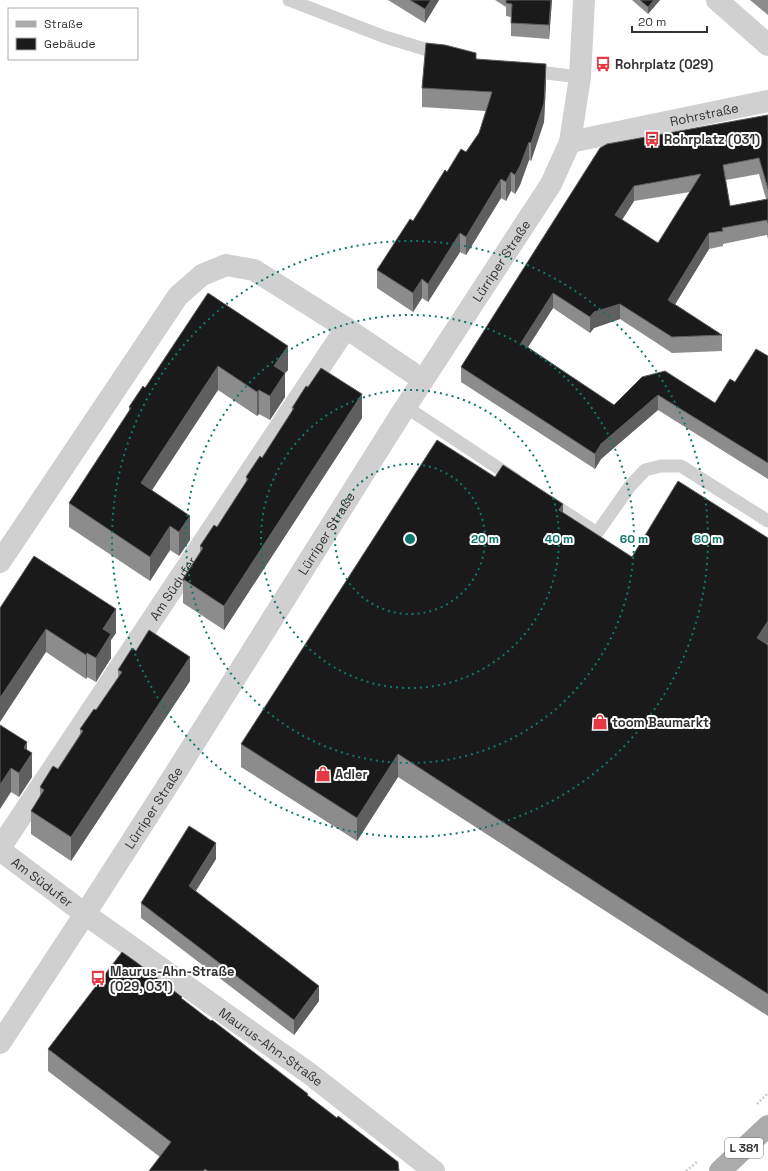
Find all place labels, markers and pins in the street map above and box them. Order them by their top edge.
bus stop icon: Rohrplatz (029) [594,55,612,73]
place label: Rohrplatz (029) [615,56,713,73]
bus stop icon: Rohrplatz (031) [643,130,661,148]
place label: Rohrplatz (031) [664,131,760,148]
centre of rings [403,532,417,546]
shop icon: toom Baumarkt [591,713,609,731]
place label: toom Baumarkt [612,714,709,731]
shop icon: Adler [314,765,332,783]
place label: Adler [335,766,368,783]
place label: Maurus-Ahn-Straße (029, 031) [110,963,234,995]
bus stop icon: Maurus-Ahn-Straße (029, 031) [89,969,107,987]

